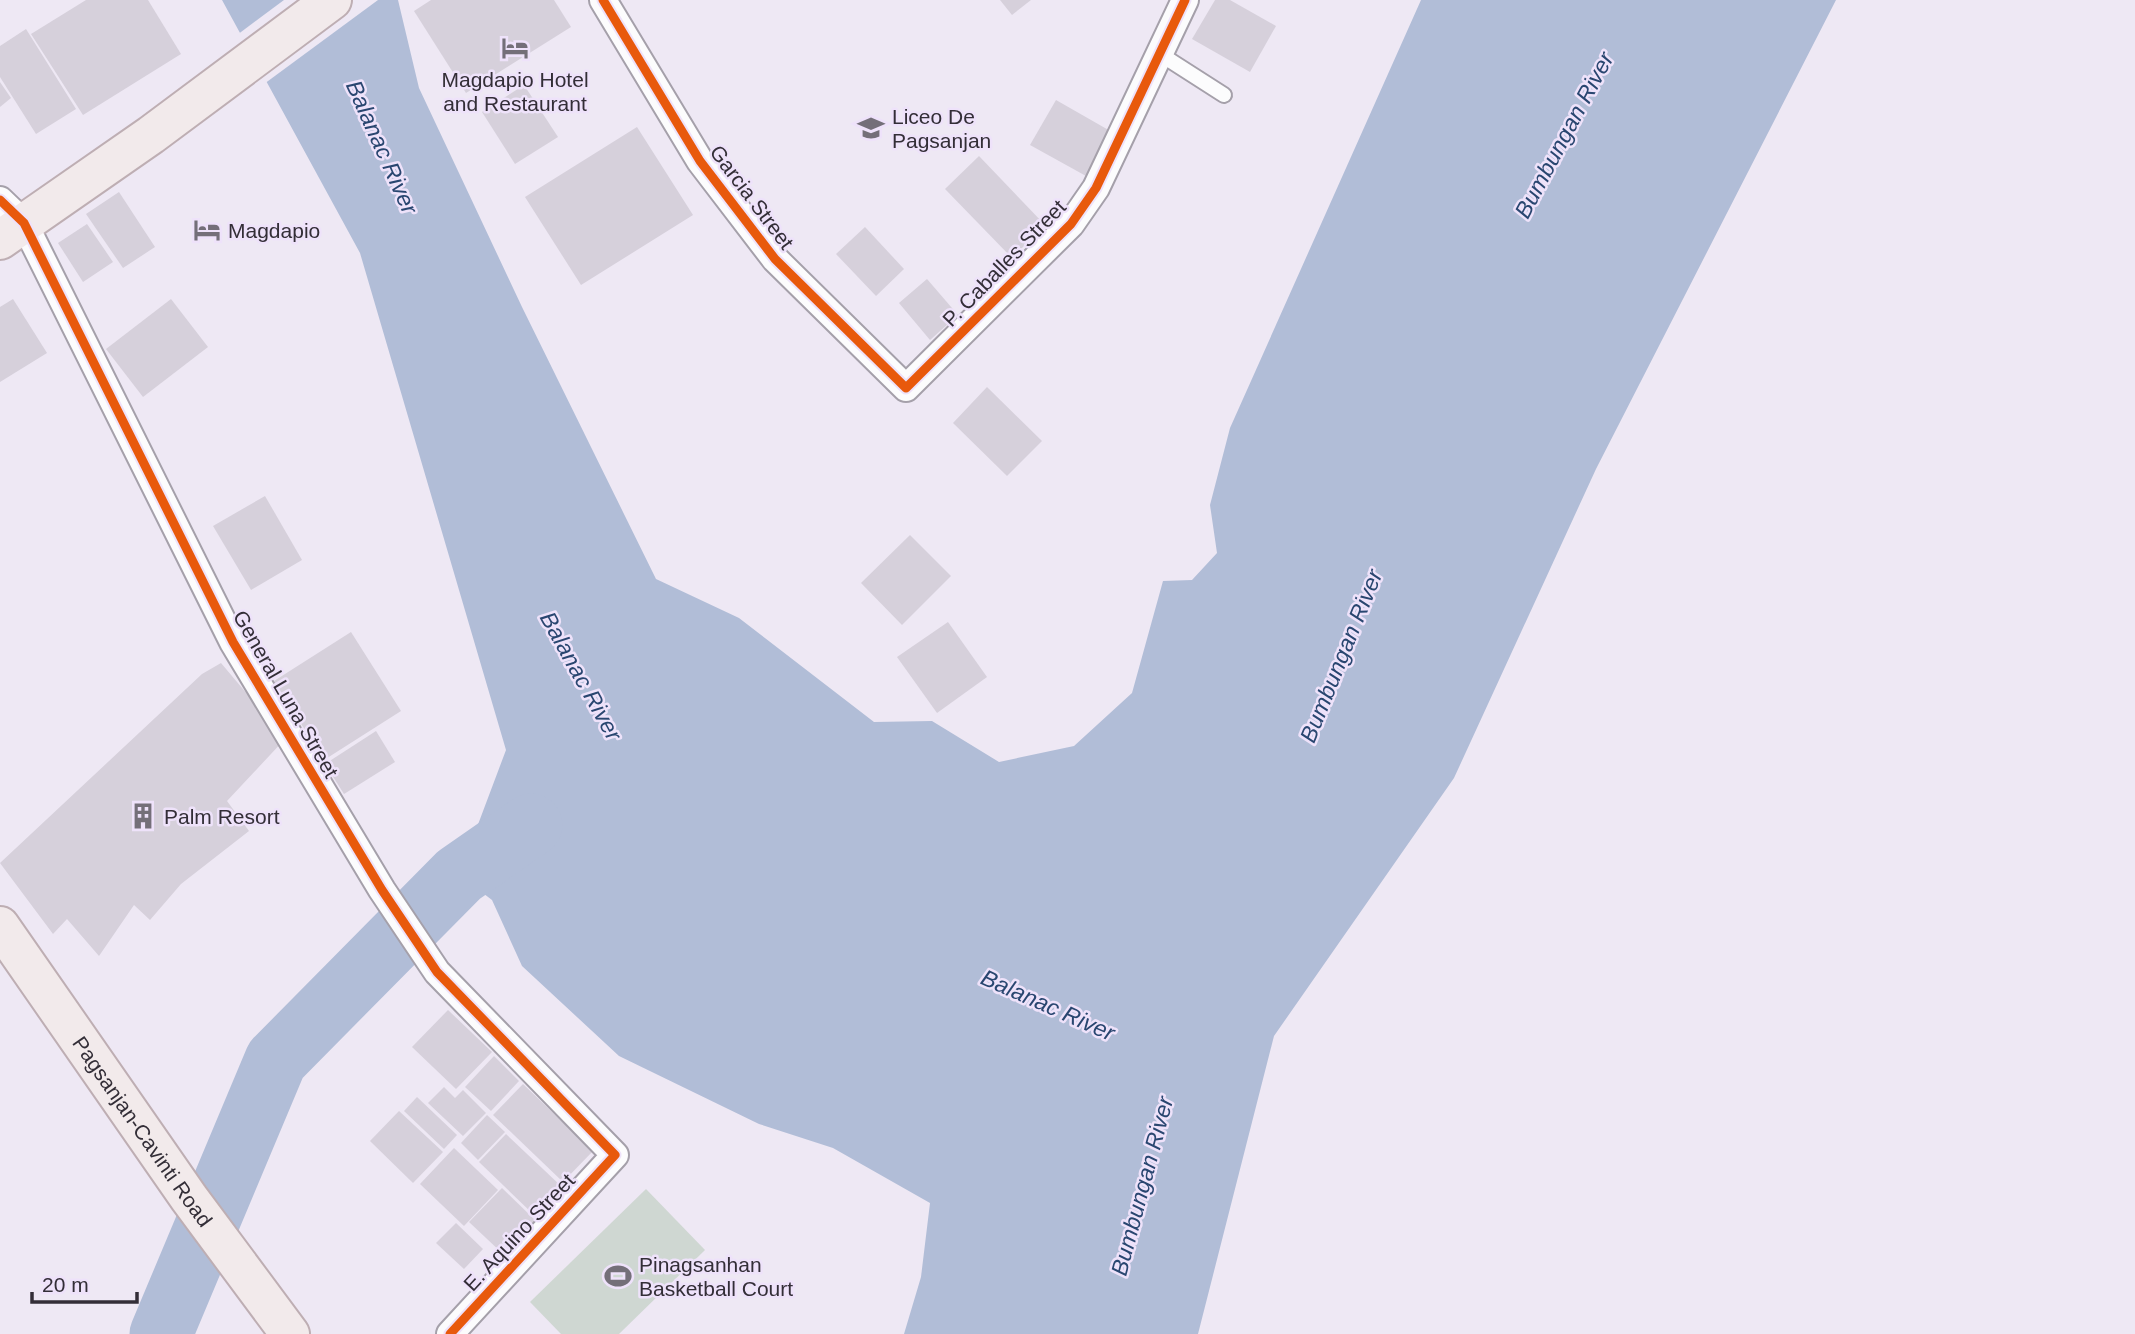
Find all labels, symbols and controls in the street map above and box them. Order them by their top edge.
hotel icon: Magdapio Hotel and Restaurant [500,33,530,63]
water label: Bumbungan River [1509,46,1619,222]
place label: Magdapio Hotel and Restaurant [441,68,589,115]
water label: Balanac River [341,76,424,219]
place label: Liceo De Pagsanjan [892,105,991,152]
school or university icon: Liceo De Pagsanjan [856,113,886,143]
street label: Garcia Street [706,141,799,253]
street label: P. Caballes Street [938,195,1070,331]
hotel icon: Magdapio [192,215,222,245]
place label: Magdapio [228,219,320,242]
water label: Bumbungan River [1294,565,1388,746]
street label: General Luna Street [229,606,343,782]
water label: Balanac River [535,607,628,746]
building icon: Palm Resort [128,801,158,831]
place label: Palm Resort [164,805,280,828]
water label: Balanac River [977,964,1120,1047]
street label: Pagsanjan-Cavinti Road [69,1032,217,1231]
water label: Bumbungan River [1106,1092,1179,1278]
street label: E. Aquino Street [459,1169,579,1295]
place label: Pinagsanhan Basketball Court [639,1253,793,1300]
scale bar [32,1260,136,1304]
sports icon: Pinagsanhan Basketball Court [603,1261,633,1291]
text: 20 m [42,1273,89,1296]

